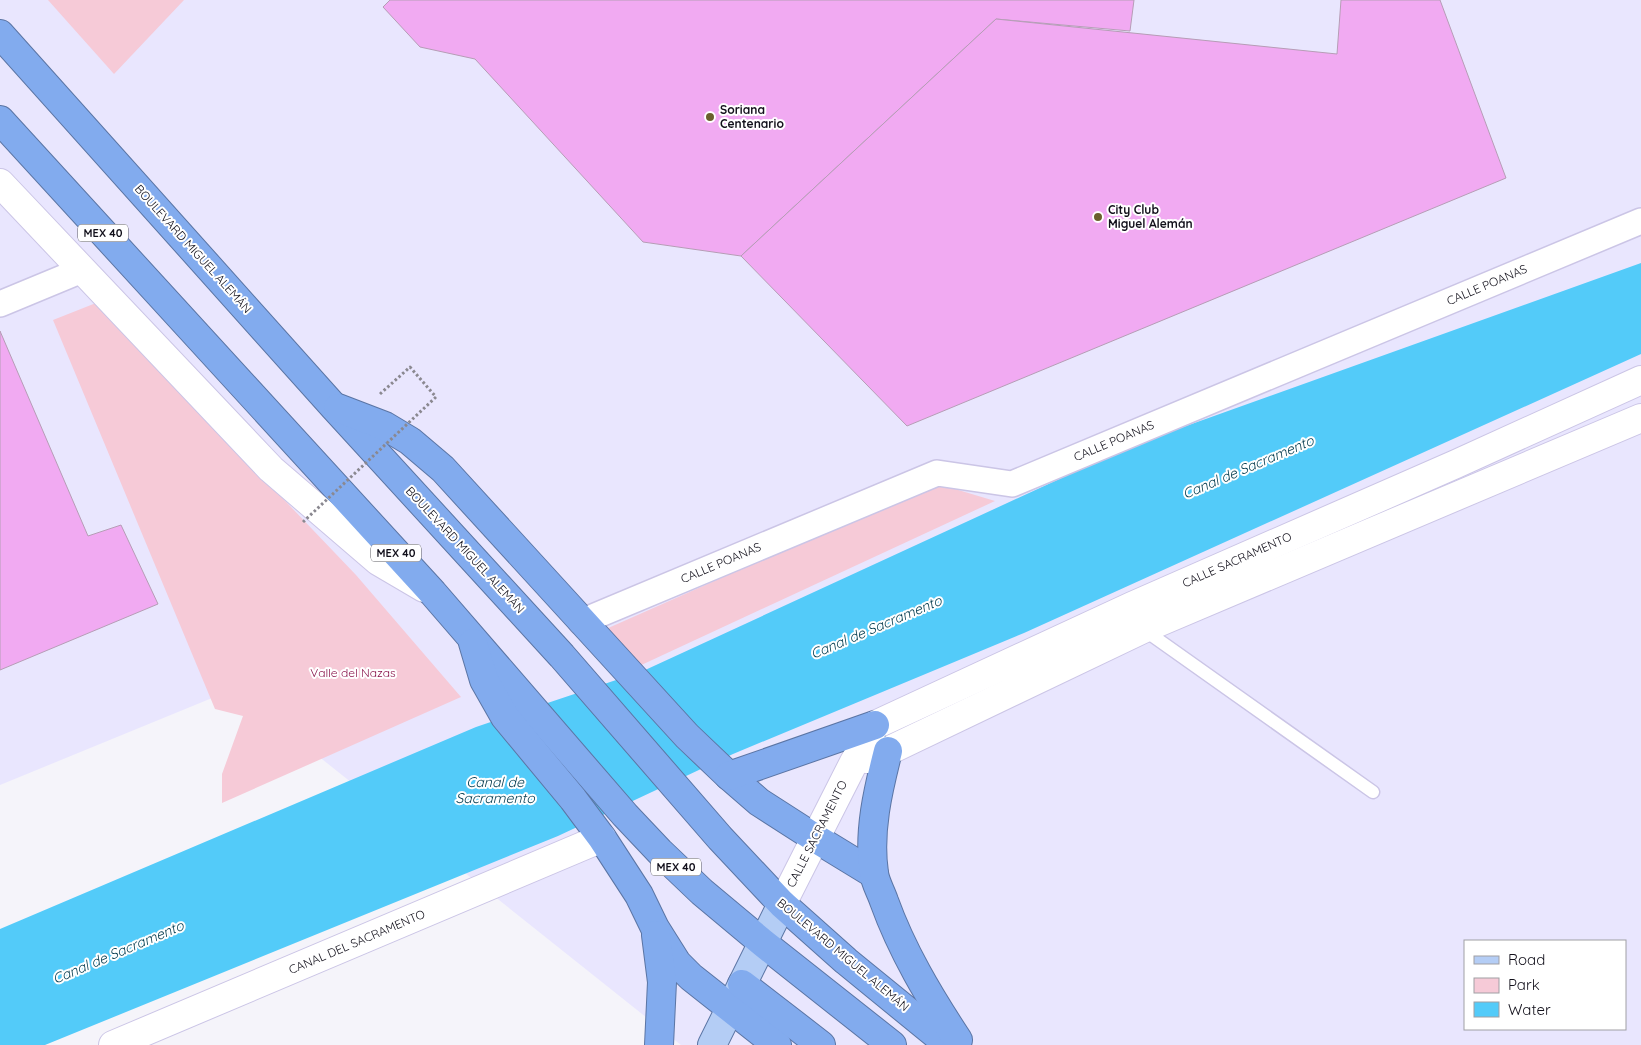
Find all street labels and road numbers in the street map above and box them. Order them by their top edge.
street label: BOULEVARD MIGUEL ALEMÁN [132,181,255,316]
road number: MEX 40 [78,224,128,242]
street label: CALLE POANAS [1444,261,1529,308]
street label: CALLE POANAS [1071,417,1156,464]
street label: BOULEVARD MIGUEL ALEMÁN [403,483,528,616]
street label: CALLE SACRAMENTO [1180,529,1294,590]
street label: CALLE POANAS [678,539,763,586]
road number: MEX 40 [371,544,421,562]
street label: CALLE SACRAMENTO [783,778,850,890]
road number: MEX 40 [651,859,701,876]
street label: BOULEVARD MIGUEL ALEMÁN [774,895,912,1014]
street label: CANAL DEL SACRAMENTO [286,906,427,977]

